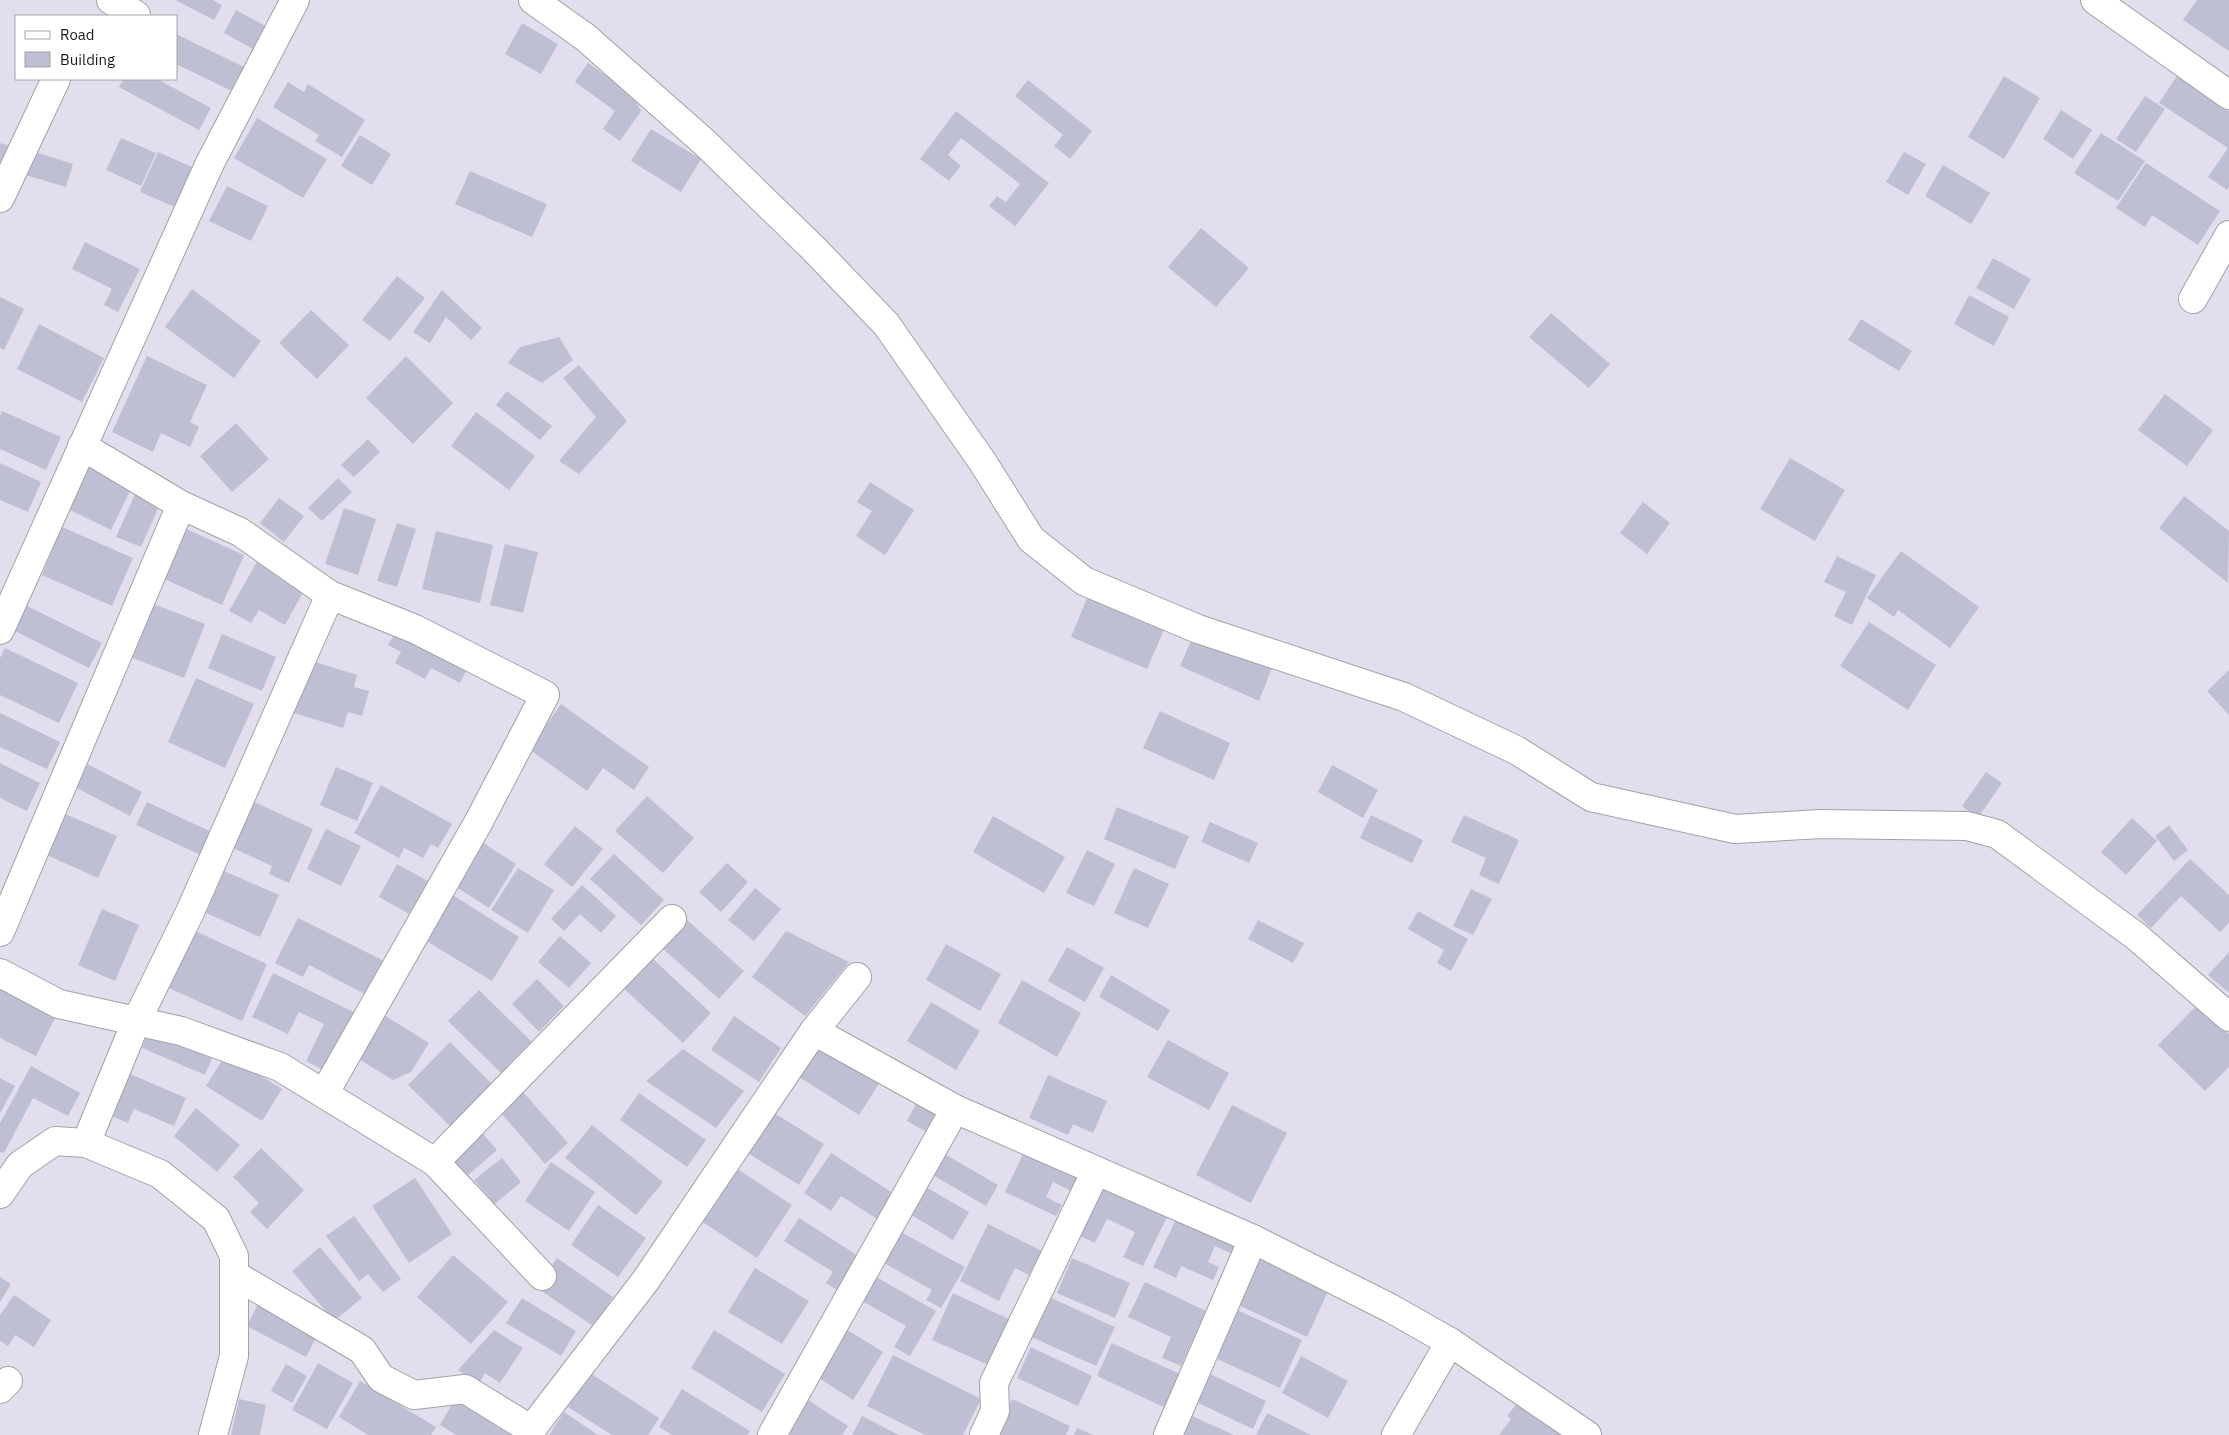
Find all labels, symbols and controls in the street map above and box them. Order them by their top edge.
legend [15,15,178,80]
text: Road [60,25,95,44]
text: Building [60,50,115,69]

